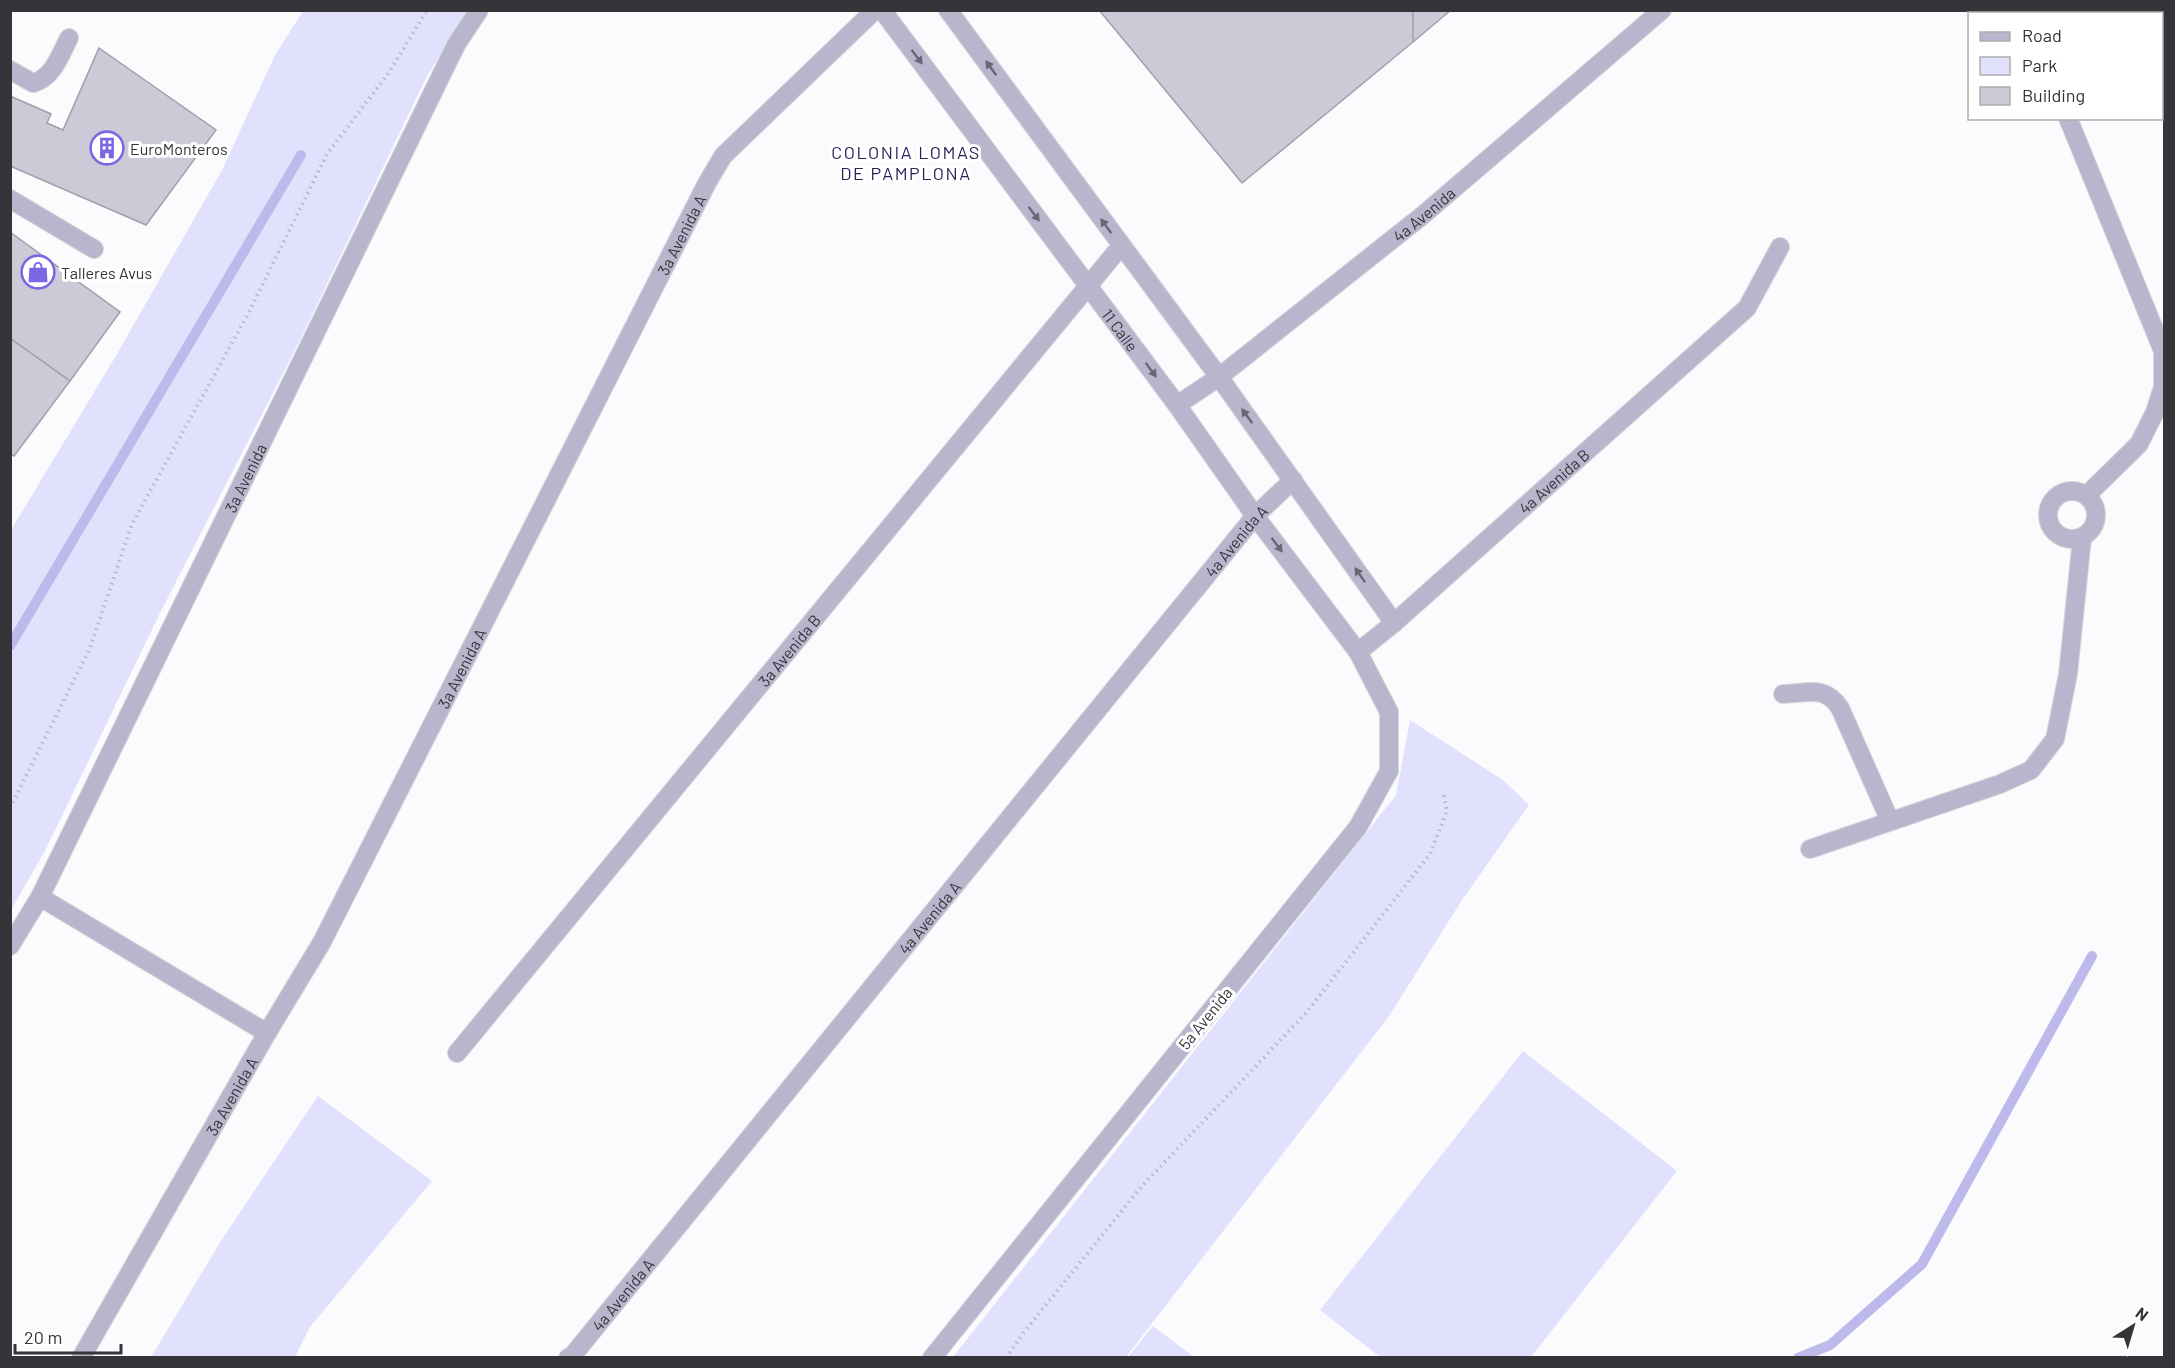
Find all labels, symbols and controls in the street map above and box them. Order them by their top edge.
legend [1968,12,2163,120]
text: Road [2022,24,2062,46]
one-way arrow [911,49,923,65]
text: Park [2022,54,2057,76]
one-way arrow [985,61,997,77]
text: Building [2022,84,2085,106]
building icon: EuroMonteros [89,130,125,166]
place label: EuroMonteros [130,139,228,158]
district label: COLONIA LOMAS DE PAMPLONA [831,141,981,184]
street label: 4a Avenida [1389,183,1458,245]
street label: 3a Avenida A [653,191,709,278]
one-way arrow [1027,206,1039,221]
one-way arrow [1100,218,1112,234]
shop icon: Talleres Avus [20,254,56,290]
place label: Talleres Avus [61,263,152,282]
street label: 11 Calle [1099,305,1143,355]
one-way arrow [1144,362,1156,377]
one-way arrow [1241,409,1253,425]
street label: 3a Avenida [220,440,270,515]
street label: 4a Avenida B [1514,444,1593,517]
street label: 4a Avenida A [1200,500,1271,580]
one-way arrow [1270,537,1283,553]
one-way arrow [1355,567,1366,583]
street label: 3a Avenida B [753,610,824,690]
street label: 3a Avenida A [433,625,489,711]
street label: 4a Avenida A [894,877,964,957]
street label: 5a Avenida [1174,983,1236,1053]
street label: 3a Avenida A [201,1053,261,1139]
street label: 4a Avenida A [587,1254,658,1334]
north arrow [2103,1296,2163,1356]
text: N [2132,1303,2152,1324]
scale bar [15,1317,122,1355]
text: 20 m [24,1326,62,1348]

